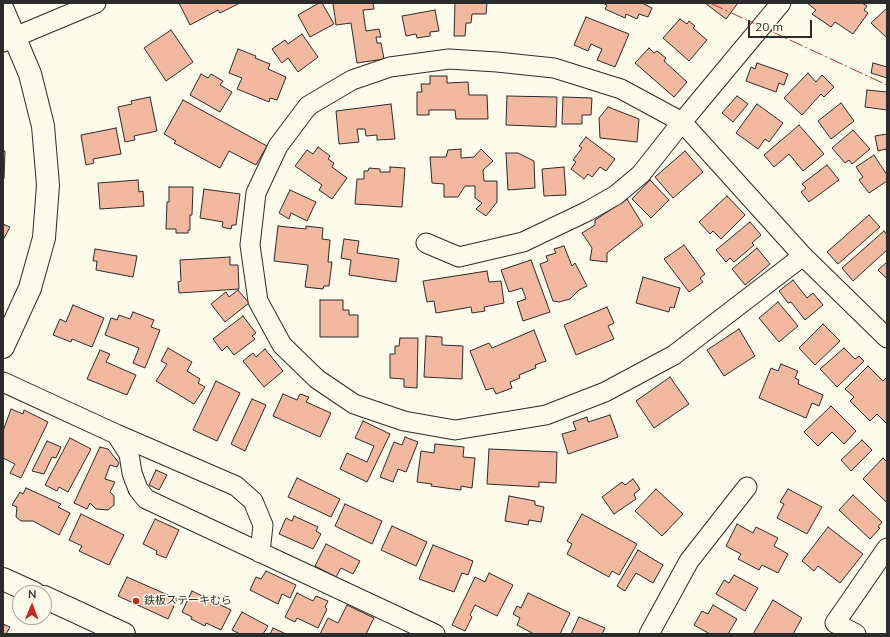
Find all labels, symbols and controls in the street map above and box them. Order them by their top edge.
scale bar [750,12,814,38]
text: 20 m [755,19,783,34]
north arrow [12,585,52,625]
text: N [28,587,36,601]
place label: 鉄板ステーキむら [144,594,232,608]
marker: 鉄板ステーキむら [131,596,141,606]

